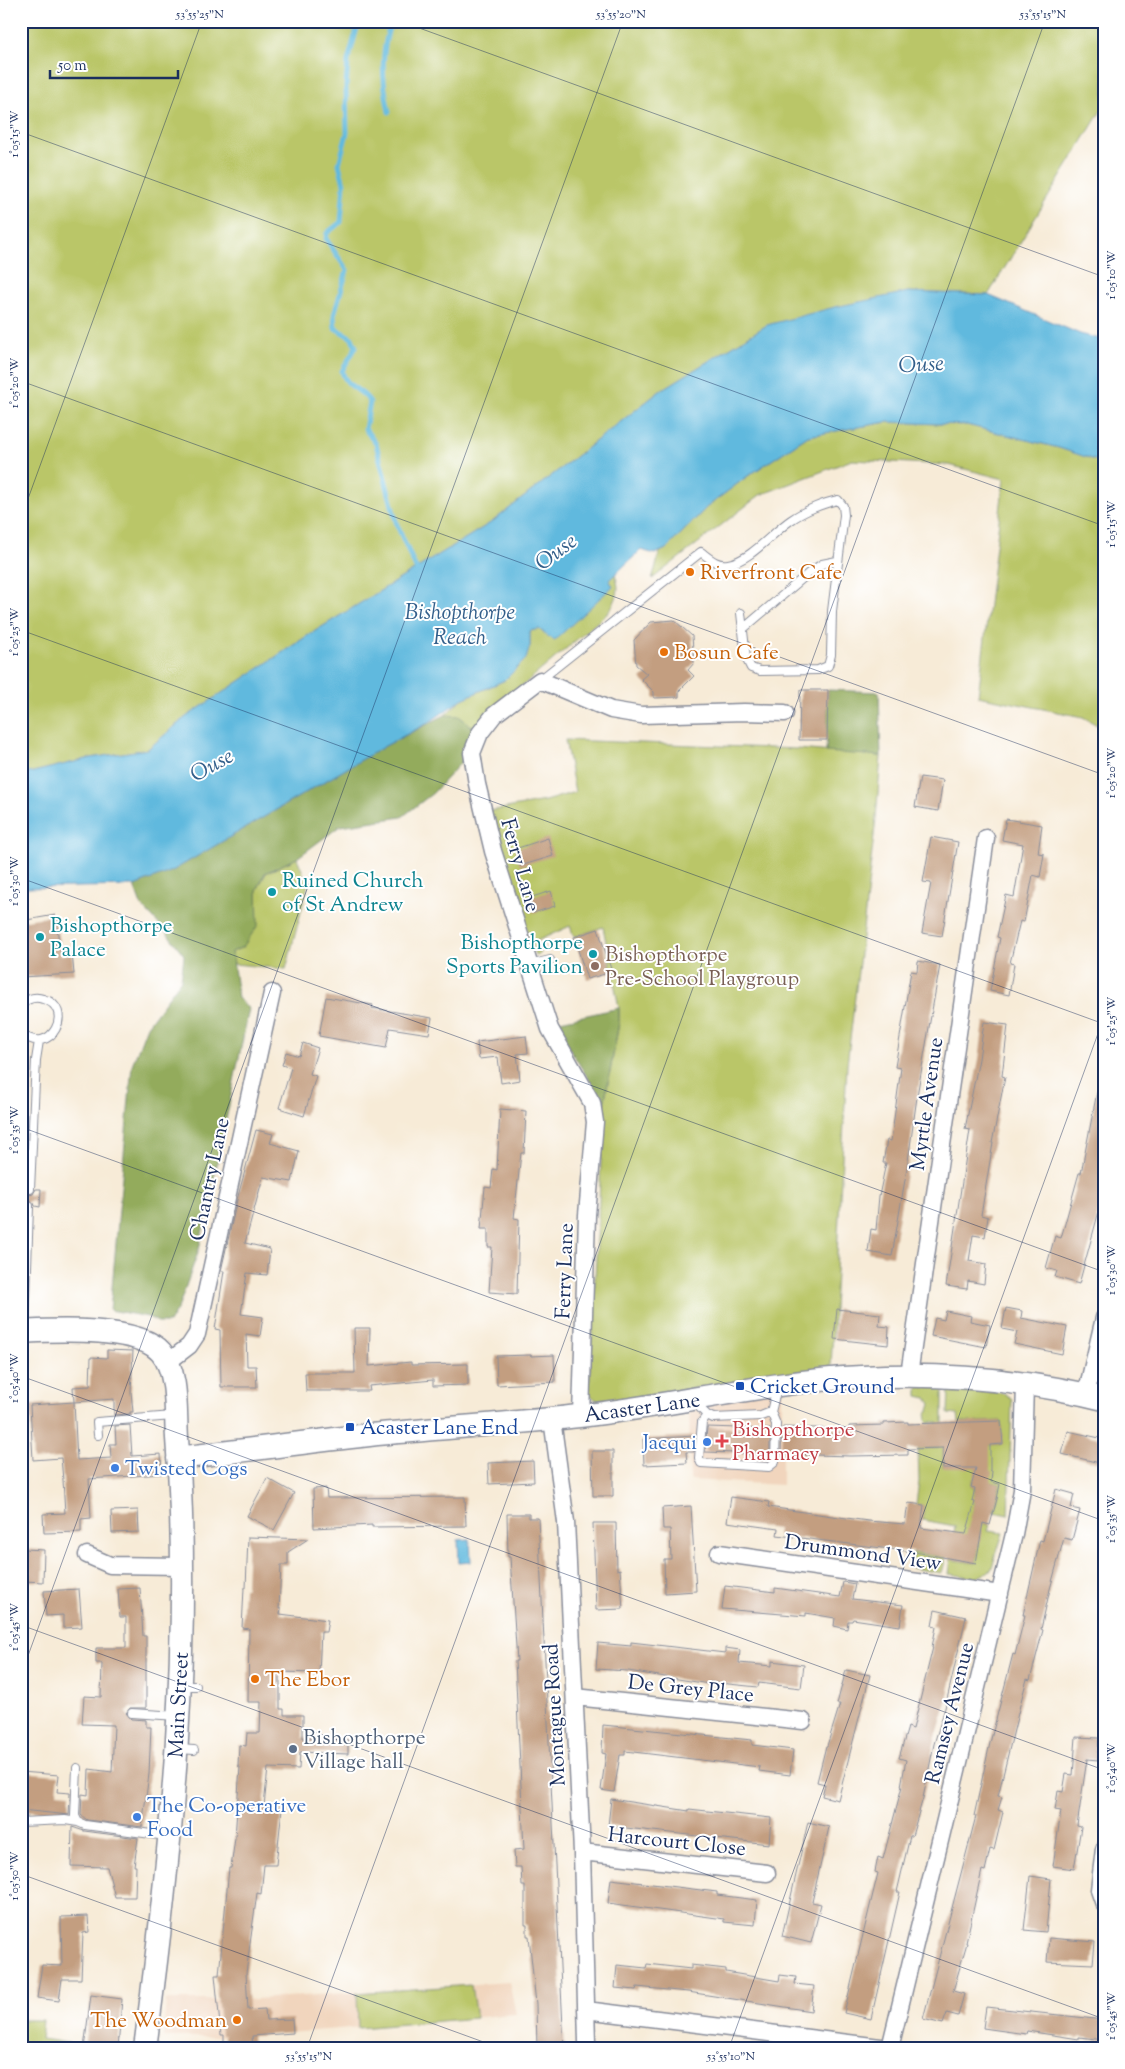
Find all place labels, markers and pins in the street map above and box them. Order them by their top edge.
place label: Riverfront Cafe [700,559,842,589]
marker: Riverfront Cafe [684,566,696,578]
place label: Bosun Cafe [674,639,779,669]
marker: Bosun Cafe [658,646,670,658]
place label: Ruined Church of St Andrew [282,867,424,921]
marker: Ruined Church of St Andrew [266,886,278,898]
place label: Bishopthorpe Palace [50,912,173,966]
place label: Bishopthorpe Sports Pavilion [446,929,583,983]
marker: Bishopthorpe Palace [34,931,46,943]
place label: Bishopthorpe Pre-School Playgroup [605,941,799,995]
marker: Bishopthorpe Sports Pavilion [587,948,599,960]
marker: Bishopthorpe Pre-School Playgroup [589,960,601,972]
place label: Cricket Ground [750,1373,895,1403]
marker: Cricket Ground [734,1380,746,1392]
place label: Acaster Lane End [360,1414,518,1444]
place label: Bishopthorpe Pharmacy [732,1416,855,1470]
marker: Acaster Lane End [344,1421,356,1433]
place label: Jacqui [641,1429,697,1459]
marker: Bishopthorpe Pharmacy [716,1435,728,1447]
marker: Jacqui [701,1436,713,1448]
place label: Twisted Cogs [125,1455,247,1485]
marker: Twisted Cogs [109,1462,121,1474]
place label: The Ebor [265,1666,350,1696]
marker: The Ebor [249,1673,261,1685]
place label: Bishopthorpe Village hall [303,1724,426,1778]
marker: Bishopthorpe Village hall [287,1743,299,1755]
place label: The Co-operative Food [147,1792,306,1846]
marker: The Co-operative Food [131,1811,143,1823]
place label: The Woodman [90,2007,227,2037]
marker: The Woodman [231,2014,243,2026]

